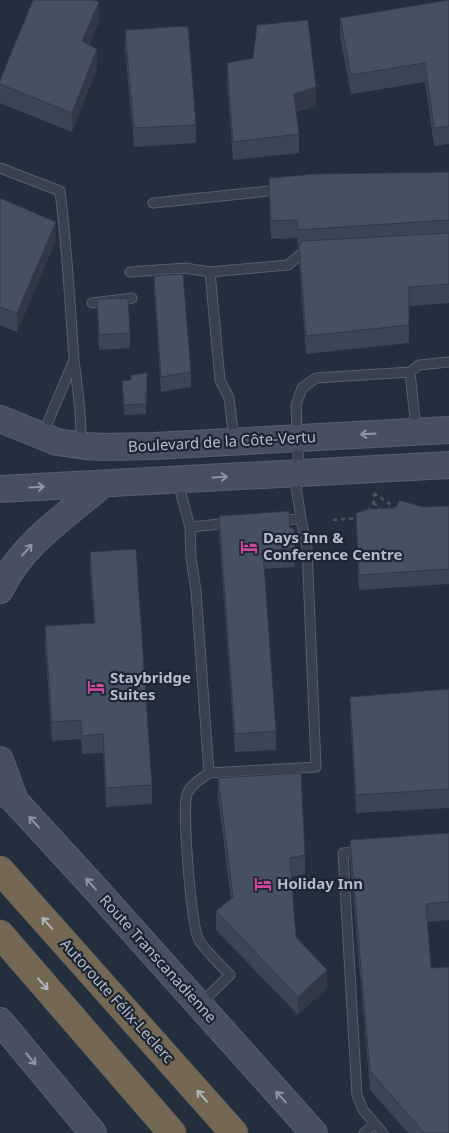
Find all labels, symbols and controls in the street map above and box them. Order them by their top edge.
street label: Boulevard de la Côte-Vertu [127,426,316,456]
one-way arrow [360,430,376,439]
one-way arrow [211,473,227,482]
one-way arrow [29,482,45,491]
place label: Days Inn & Conference Centre [263,527,402,564]
hotel icon: Days Inn & Conference Centre [239,537,259,557]
one-way arrow [21,543,32,556]
place label: Staybridge Suites [110,667,191,704]
hotel icon: Staybridge Suites [86,677,106,697]
one-way arrow [28,816,40,829]
place label: Holiday Inn [277,873,363,893]
hotel icon: Holiday Inn [253,874,273,894]
one-way arrow [85,878,97,891]
street label: Route Transcanadienne [96,890,222,1027]
one-way arrow [41,916,53,929]
street label: Autoroute Félix-Leclerc [56,934,179,1067]
one-way arrow [38,978,49,991]
one-way arrow [26,1052,37,1065]
one-way arrow [196,1090,208,1103]
one-way arrow [275,1090,287,1103]

